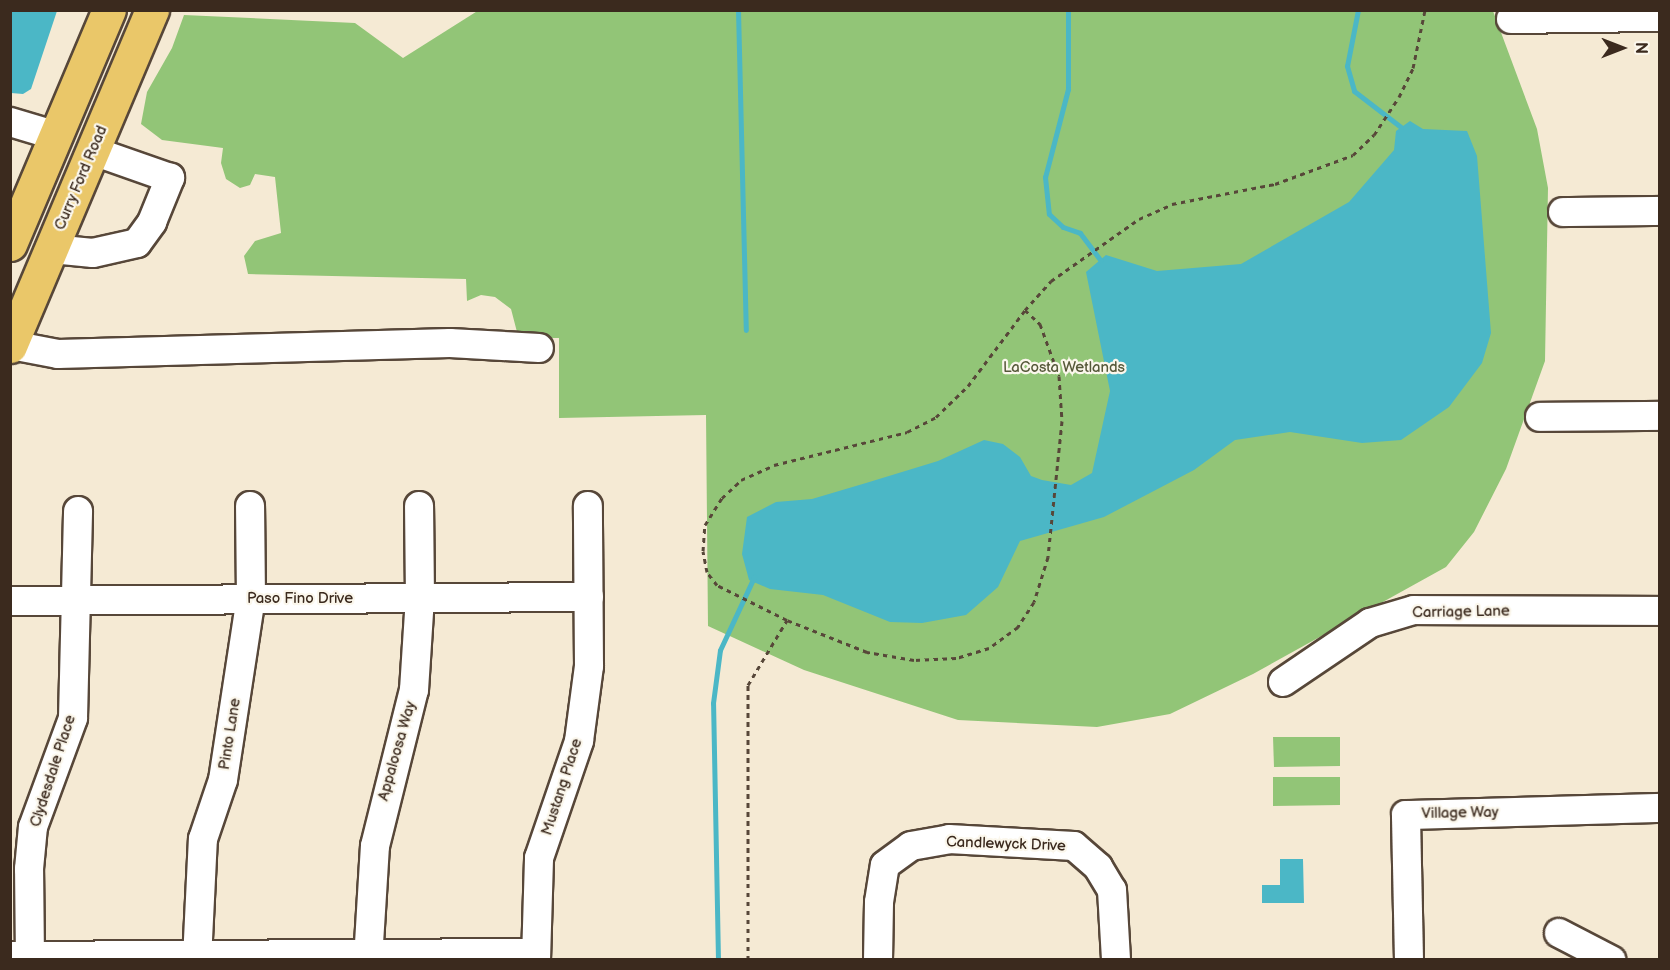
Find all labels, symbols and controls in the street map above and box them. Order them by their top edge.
north arrow [1592,18,1652,78]
text: N [1631,42,1650,54]
street label: Curry Ford Road [51,123,111,233]
park label: LaCosta Wetlands [1003,359,1125,377]
street label: Paso Fino Drive [247,590,353,608]
street label: Carriage Lane [1412,602,1510,622]
street label: Pinto Lane [215,697,245,771]
street label: Appaloosa Way [374,699,420,803]
street label: Clydesdale Place [26,713,80,829]
street label: Mustang Place [538,736,586,838]
street label: Village Way [1421,803,1499,823]
street label: Candlewyck Drive [946,833,1066,855]

